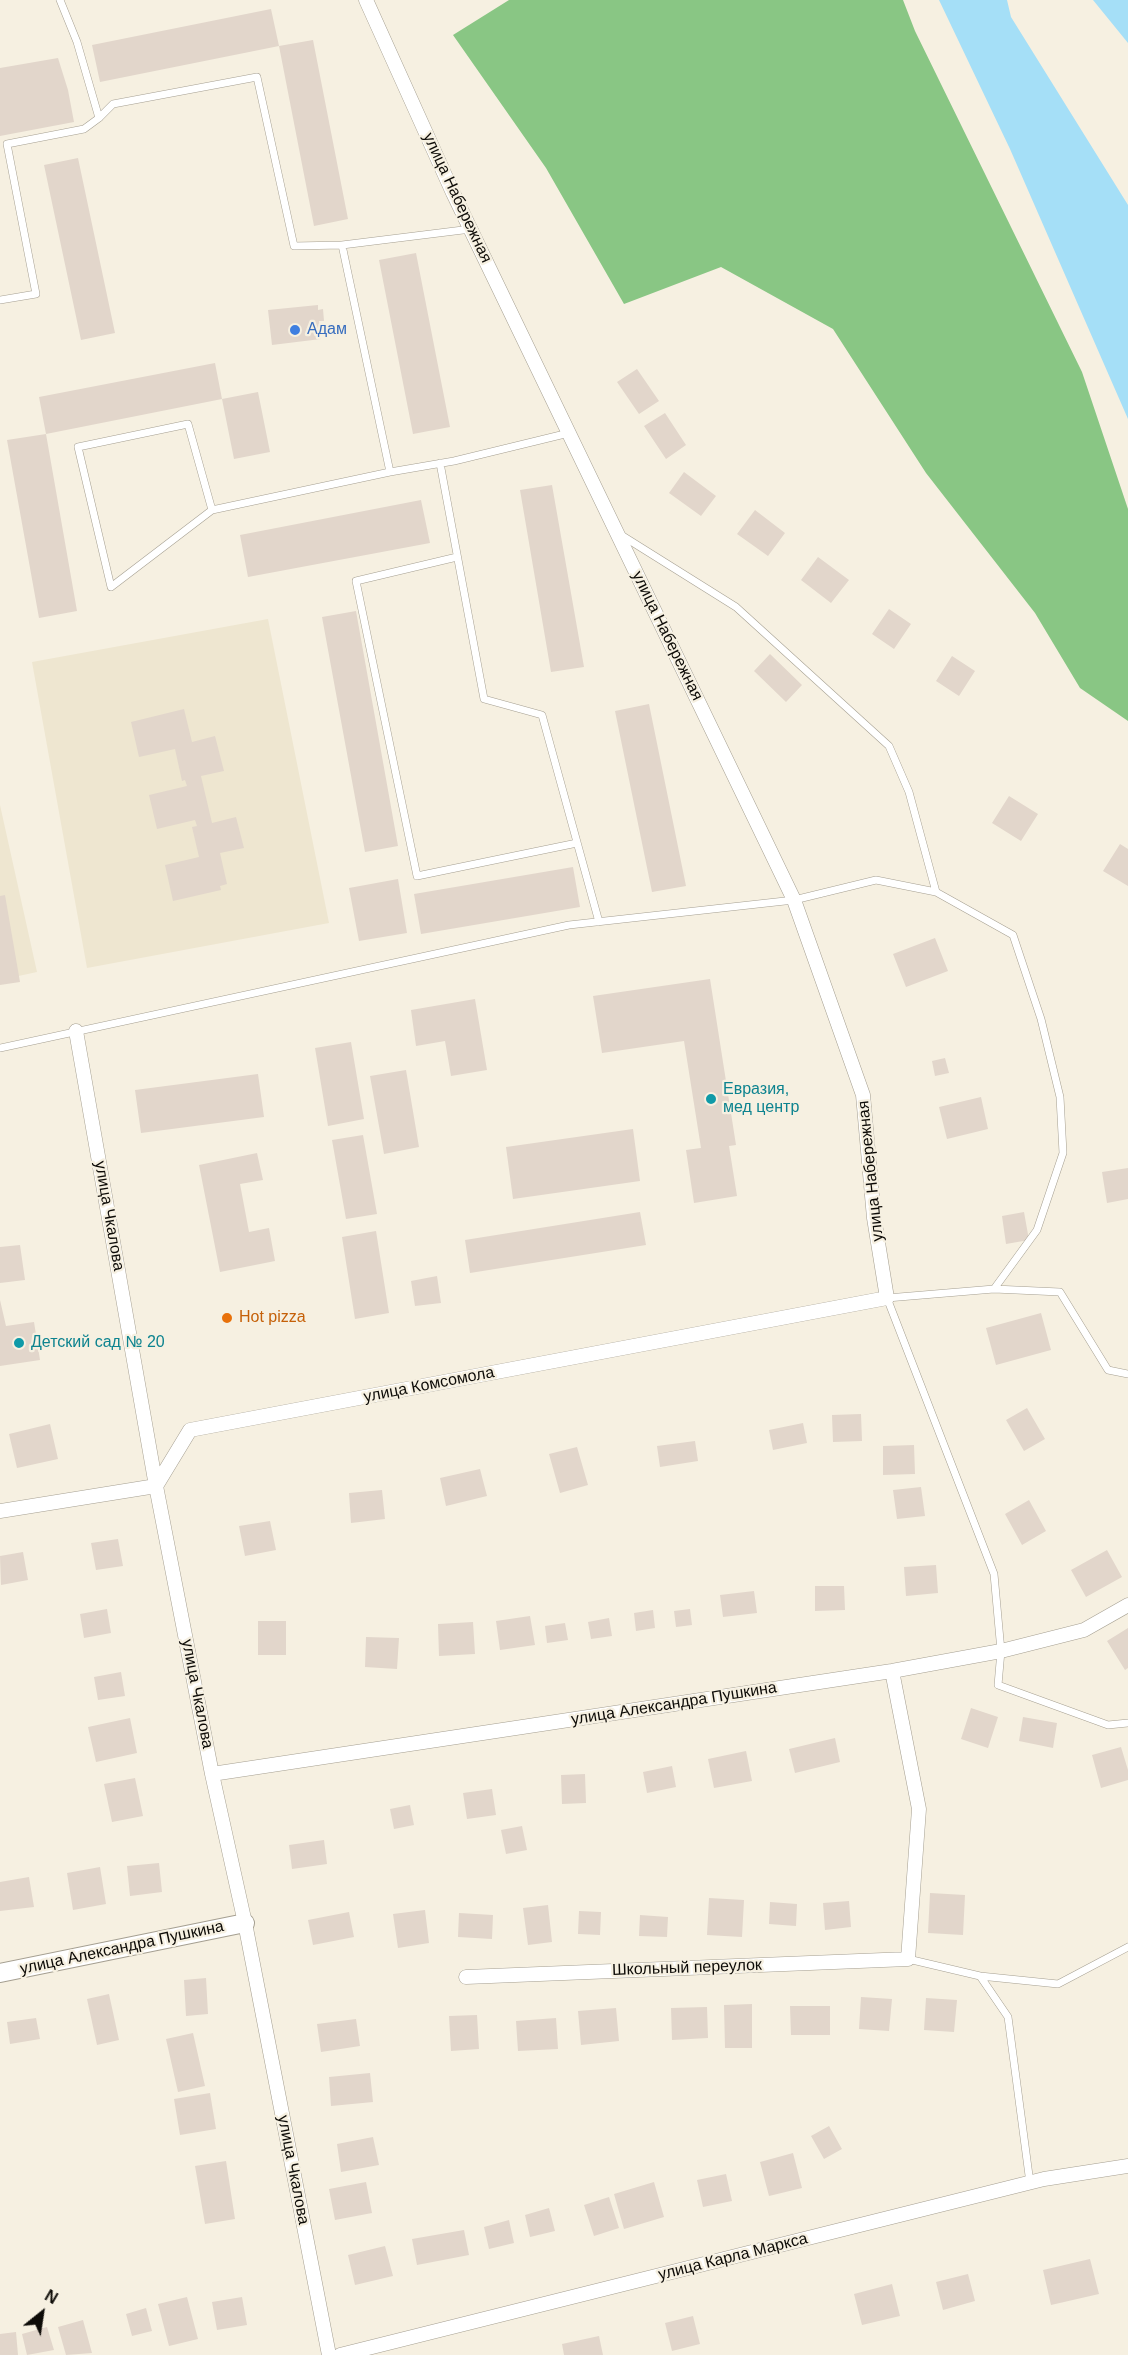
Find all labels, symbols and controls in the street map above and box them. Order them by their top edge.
street label: улица Набережная [418,130,496,266]
place label: Адам [307,320,347,340]
marker: Адам [288,323,302,337]
street label: улица Набережная [627,568,707,704]
place label: Евразия, мед центр [723,1080,799,1118]
marker: Евразия, мед центр [704,1092,718,1106]
street label: улица Набережная [854,1100,888,1242]
street label: улица Чкалова [90,1160,128,1272]
place label: Hot pizza [239,1308,306,1328]
marker: Hot pizza [220,1311,234,1325]
place label: Детский сад № 20 [31,1333,165,1353]
marker: Детский сад № 20 [12,1336,26,1350]
street label: улица Комсомола [362,1363,496,1407]
street label: улица Чкалова [177,1638,217,1750]
street label: улица Александра Пушкина [570,1678,778,1730]
street label: улица Александра Пушкина [18,1917,226,1979]
street label: Школьный переулок [612,1956,762,1980]
street label: улица Чкалова [273,2114,313,2226]
street label: улица Карла Маркса [656,2229,810,2285]
north arrow [12,2283,72,2343]
text: N [42,2287,61,2307]

